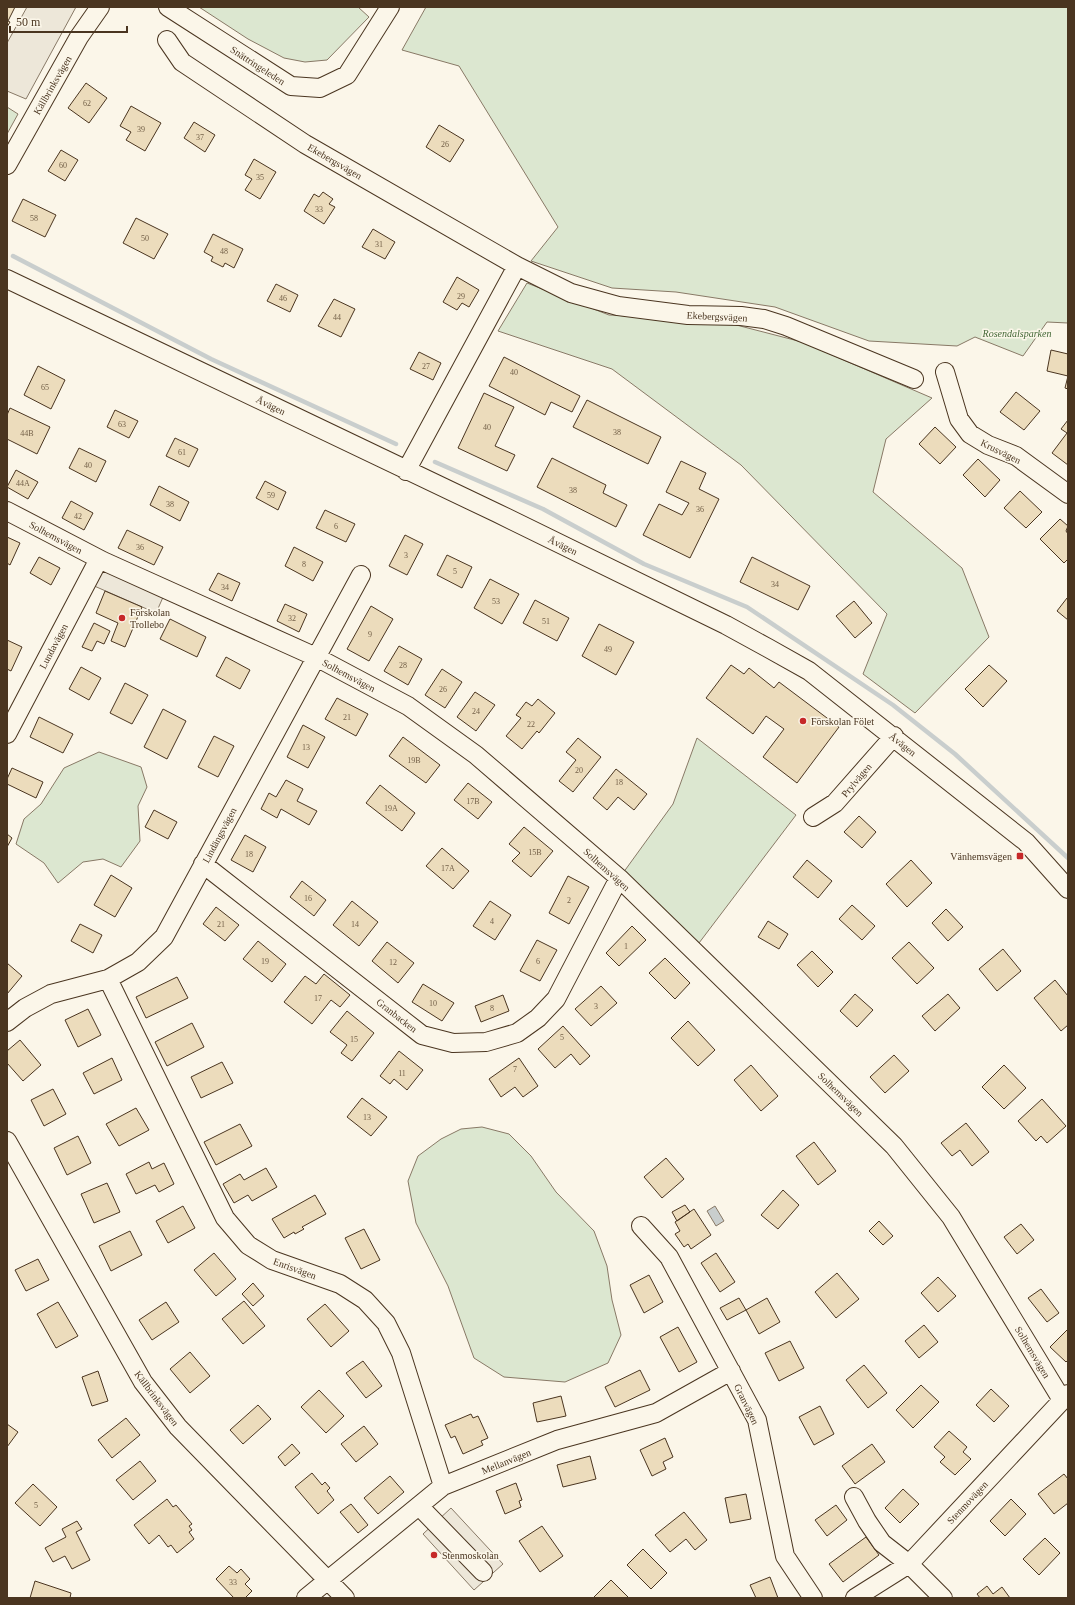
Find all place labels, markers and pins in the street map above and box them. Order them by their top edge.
place label: Förskolan Trollebo [130,607,170,630]
marker: Förskolan Trollebo [117,613,127,623]
marker: Förskolan Fölet [798,716,808,726]
place label: Förskolan Fölet [811,716,874,727]
place label: Vänhemsvägen [950,851,1012,862]
marker: Vänhemsvägen [1015,851,1025,861]
marker: Stenmoskolan [429,1550,439,1560]
place label: Stenmoskolan [442,1550,499,1561]

